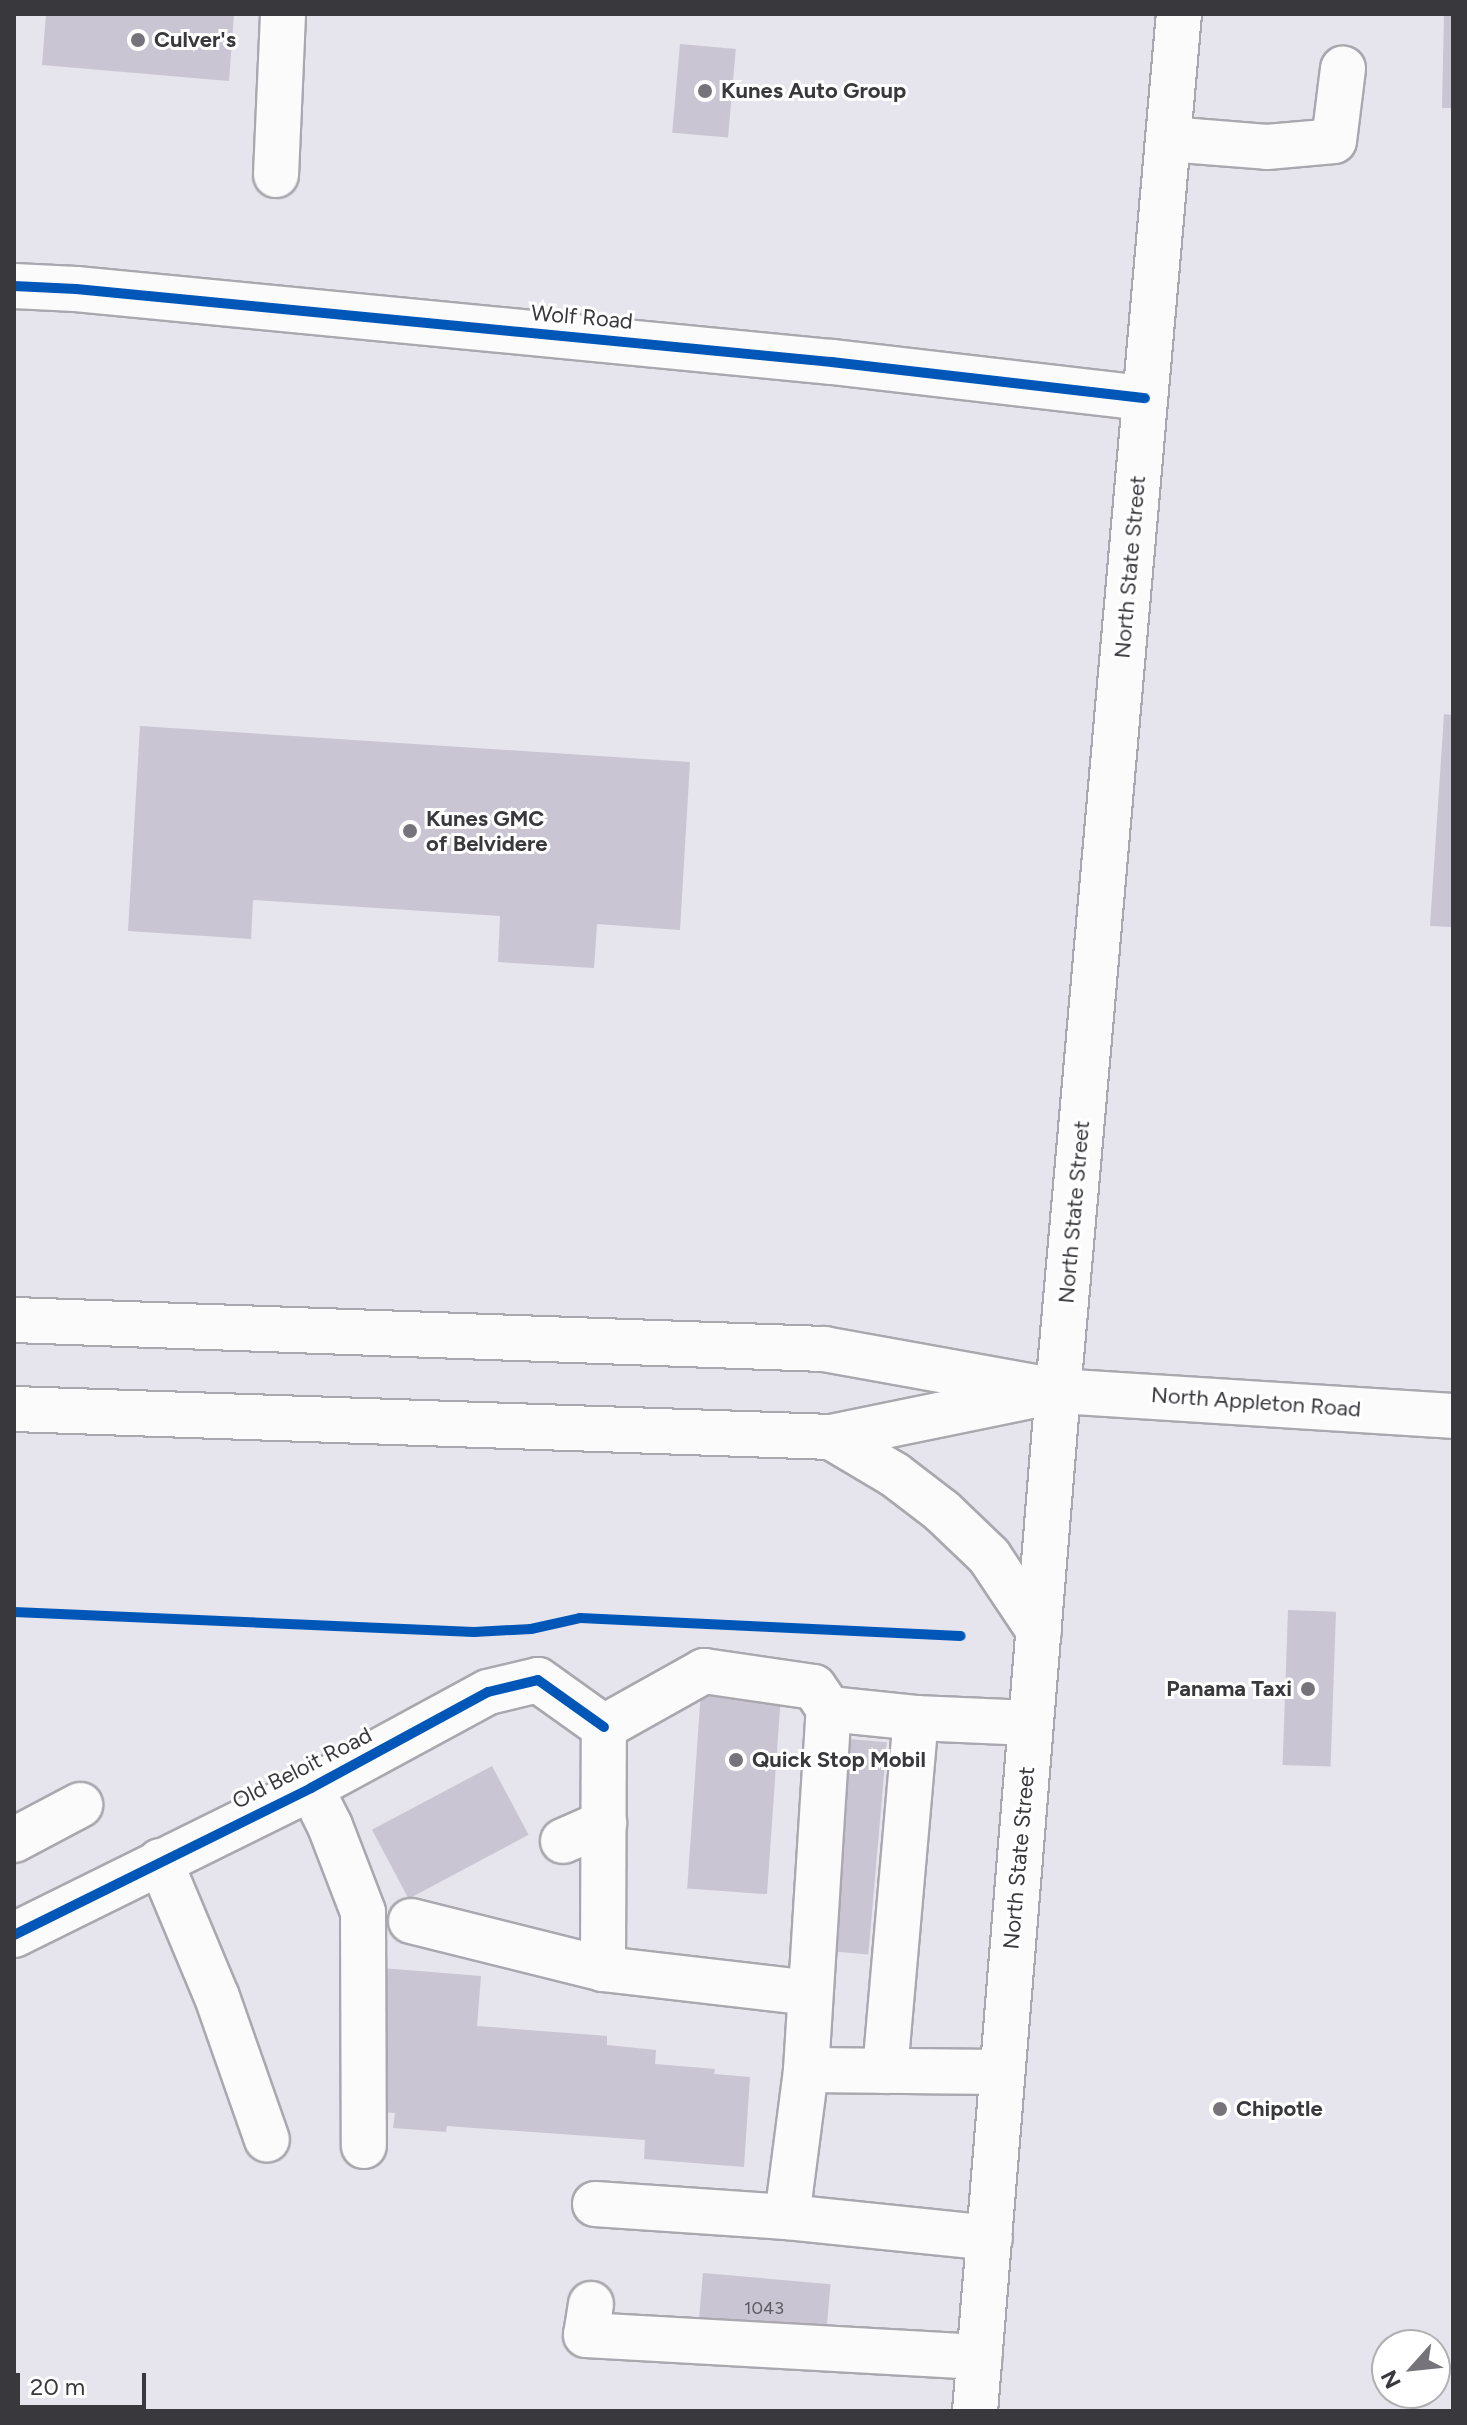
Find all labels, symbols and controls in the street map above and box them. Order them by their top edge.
place label: Culver's [154,27,236,53]
marker: Culver's [129,31,147,49]
place label: Kunes Auto Group [721,78,906,104]
marker: Kunes Auto Group [696,82,714,100]
street label: Wolf Road [530,299,634,335]
street label: North State Street [1109,474,1151,660]
place label: Kunes GMC of Belvidere [426,805,548,856]
marker: Kunes GMC of Belvidere [401,822,419,840]
street label: North State Street [1053,1119,1095,1305]
street label: North Appleton Road [1150,1381,1362,1423]
place label: Panama Taxi [1166,1676,1292,1702]
marker: Panama Taxi [1299,1680,1317,1698]
street label: Old Beloit Road [228,1722,376,1814]
place label: Quick Stop Mobil [752,1747,926,1773]
marker: Quick Stop Mobil [727,1751,745,1769]
street label: North State Street [998,1765,1040,1951]
place label: Chipotle [1236,2096,1323,2122]
marker: Chipotle [1211,2100,1229,2118]
house number: 1043 [744,2297,784,2319]
north arrow [1371,2329,1451,2409]
scale bar [20,2357,150,2407]
text: N [1375,2366,1407,2393]
text: 20 m [30,2372,85,2401]

